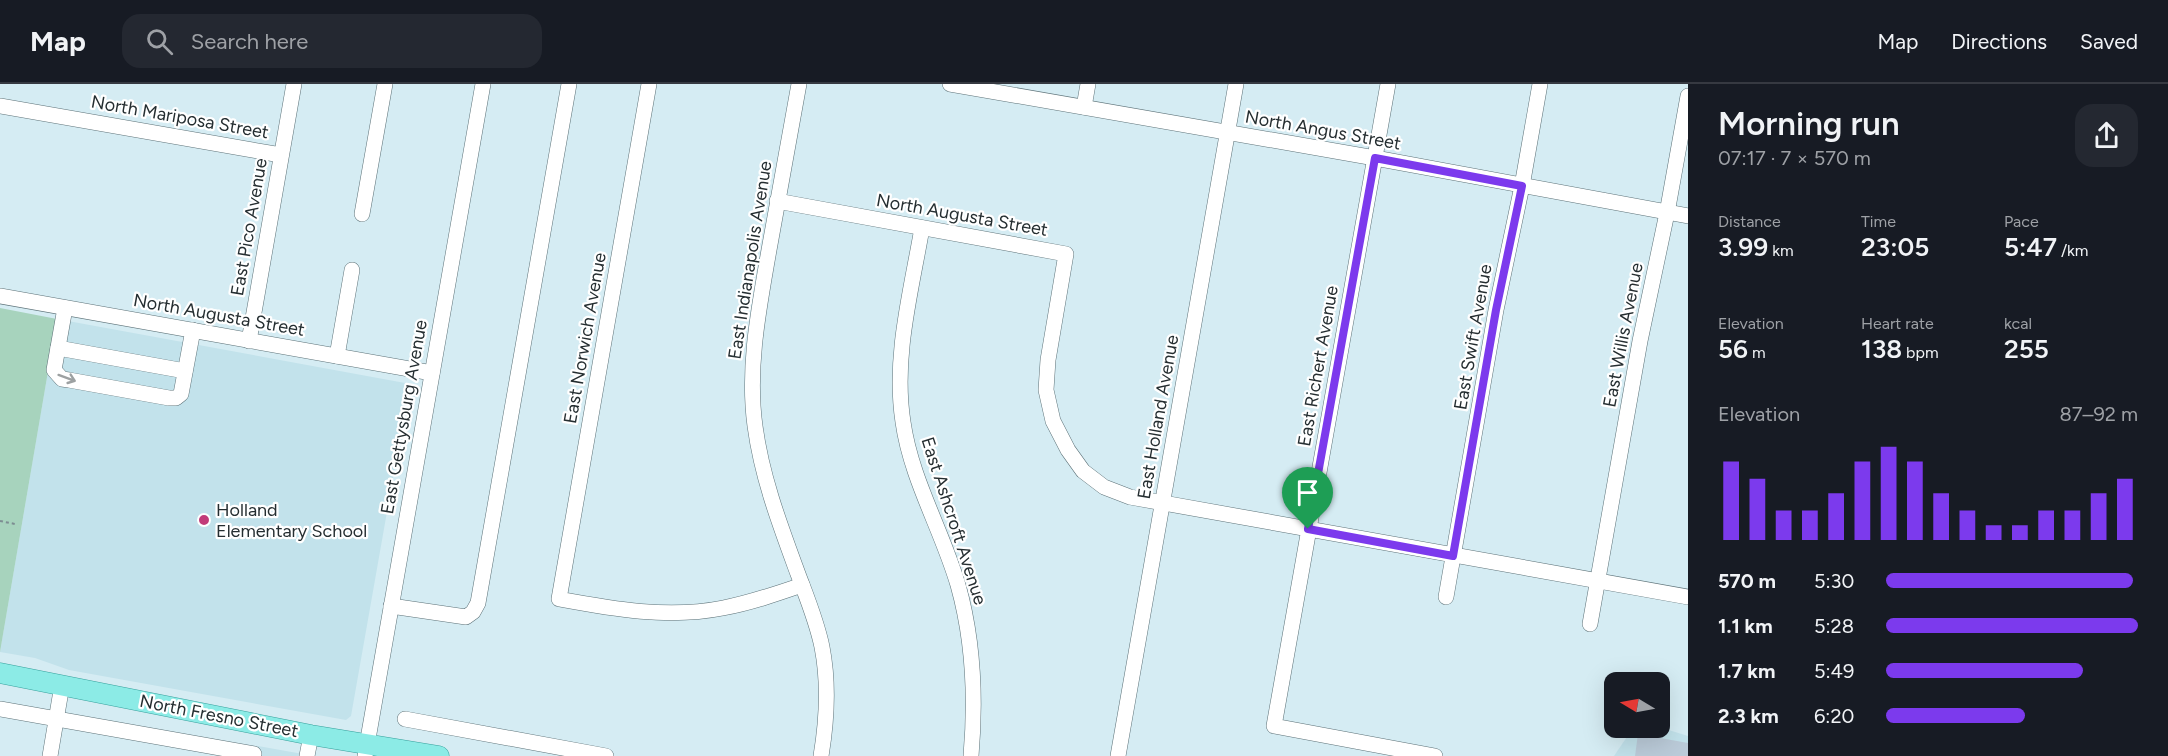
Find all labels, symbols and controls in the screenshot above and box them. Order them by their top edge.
search box [122,14,542,68]
text: Map [30,24,86,58]
icon: search [143,25,176,58]
text: Search here [191,28,308,55]
text: Map [1877,29,1918,54]
text: Directions [1951,29,2047,54]
text: Saved [2080,29,2138,54]
street label: North Mariposa Street [89,91,271,143]
text: Morning run [1718,104,1900,143]
button: share [2075,104,2138,167]
street label: North Angus Street [1243,105,1403,155]
text: 07:17 · 7 × 570 m [1718,146,1871,170]
street label: East Pico Avenue [226,156,272,298]
street label: East Indianapolis Avenue [723,159,777,361]
street label: North Augusta Street [875,189,1050,241]
text: Distance [1718,212,1781,231]
text: Time [1861,212,1896,231]
text: Pace [2004,212,2039,231]
text: 3.99 [1718,231,1768,263]
text: 23:05 [1861,231,1929,263]
text: 5:47 [2004,231,2057,263]
text: km [1768,241,1794,260]
text: /km [2057,241,2089,260]
street label: East Norwich Avenue [559,251,611,425]
street label: East Willis Avenue [1598,261,1648,409]
street label: East Swift Avenue [1449,262,1497,412]
street label: East Richert Avenue [1293,284,1343,448]
street label: North Augusta Street [132,289,307,341]
text: Elevation [1718,314,1784,333]
text: Heart rate [1861,314,1934,333]
text: kcal [2004,314,2032,333]
street label: East Gettysburg Avenue [376,318,432,516]
street label: East Holland Avenue [1133,333,1183,501]
text: 56 [1718,333,1748,365]
text: 138 [1861,333,1902,365]
text: 255 [2004,333,2049,365]
text: m [1748,343,1766,362]
text: bpm [1902,343,1939,362]
one-way arrow [57,374,76,385]
text: Elevation [1718,402,1800,426]
text: 87–92 m [2060,402,2138,426]
street label: East Ashcroft Avenue [916,434,992,608]
pin [1282,467,1333,529]
icon: arrive [1291,476,1324,509]
place label: Holland Elementary School [216,499,367,542]
marker: Holland Elementary School [197,513,211,527]
text: 570 m [1718,569,1776,593]
text: 5:30 [1814,569,1854,593]
text: 1.1 km [1718,614,1773,638]
text: 5:28 [1814,614,1854,638]
text: 1.7 km [1718,659,1775,683]
text: 5:49 [1814,659,1854,683]
north arrow [1604,672,1670,738]
map controls [1604,672,1670,738]
street label: North Fresno Street [138,690,300,742]
text: 2.3 km [1718,704,1779,728]
text: 6:20 [1814,704,1854,728]

